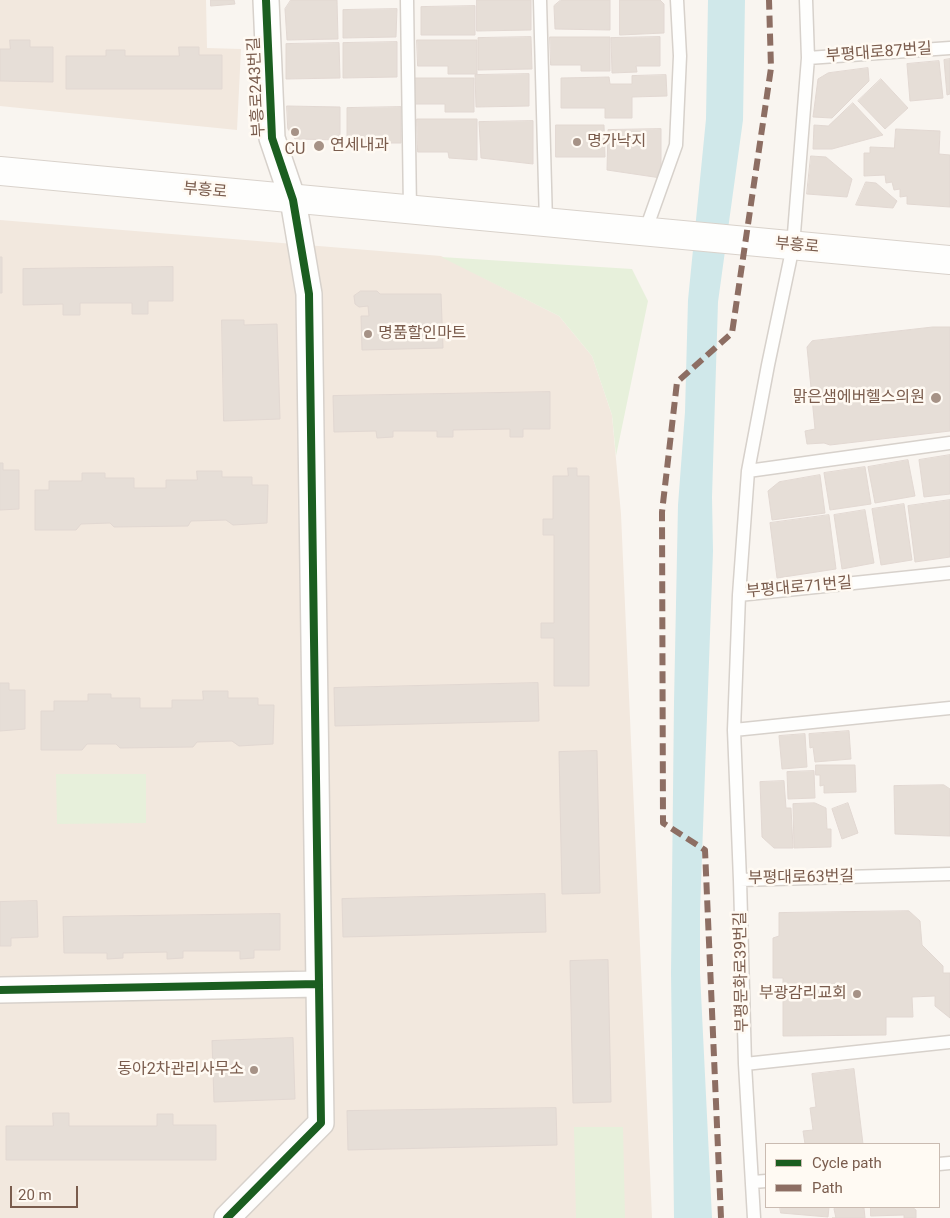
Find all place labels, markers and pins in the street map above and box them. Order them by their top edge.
marker: CU [289,126,301,138]
place label: 명가낙지 [587,132,646,152]
place label: 연세내과 [330,136,389,156]
marker: 명가낙지 [571,136,583,148]
marker: 연세내과 [312,139,326,153]
place label: CU [285,140,305,160]
place label: 명품할인마트 [378,324,466,344]
marker: 명품할인마트 [362,328,374,340]
place label: 맑은샘에버헬스의원 [793,388,925,408]
marker: 맑은샘에버헬스의원 [929,391,943,405]
place label: 부광감리교회 [759,984,847,1004]
marker: 부광감리교회 [851,988,863,1000]
place label: 동아2차관리사무소 [117,1060,244,1080]
marker: 동아2차관리사무소 [248,1064,260,1076]

